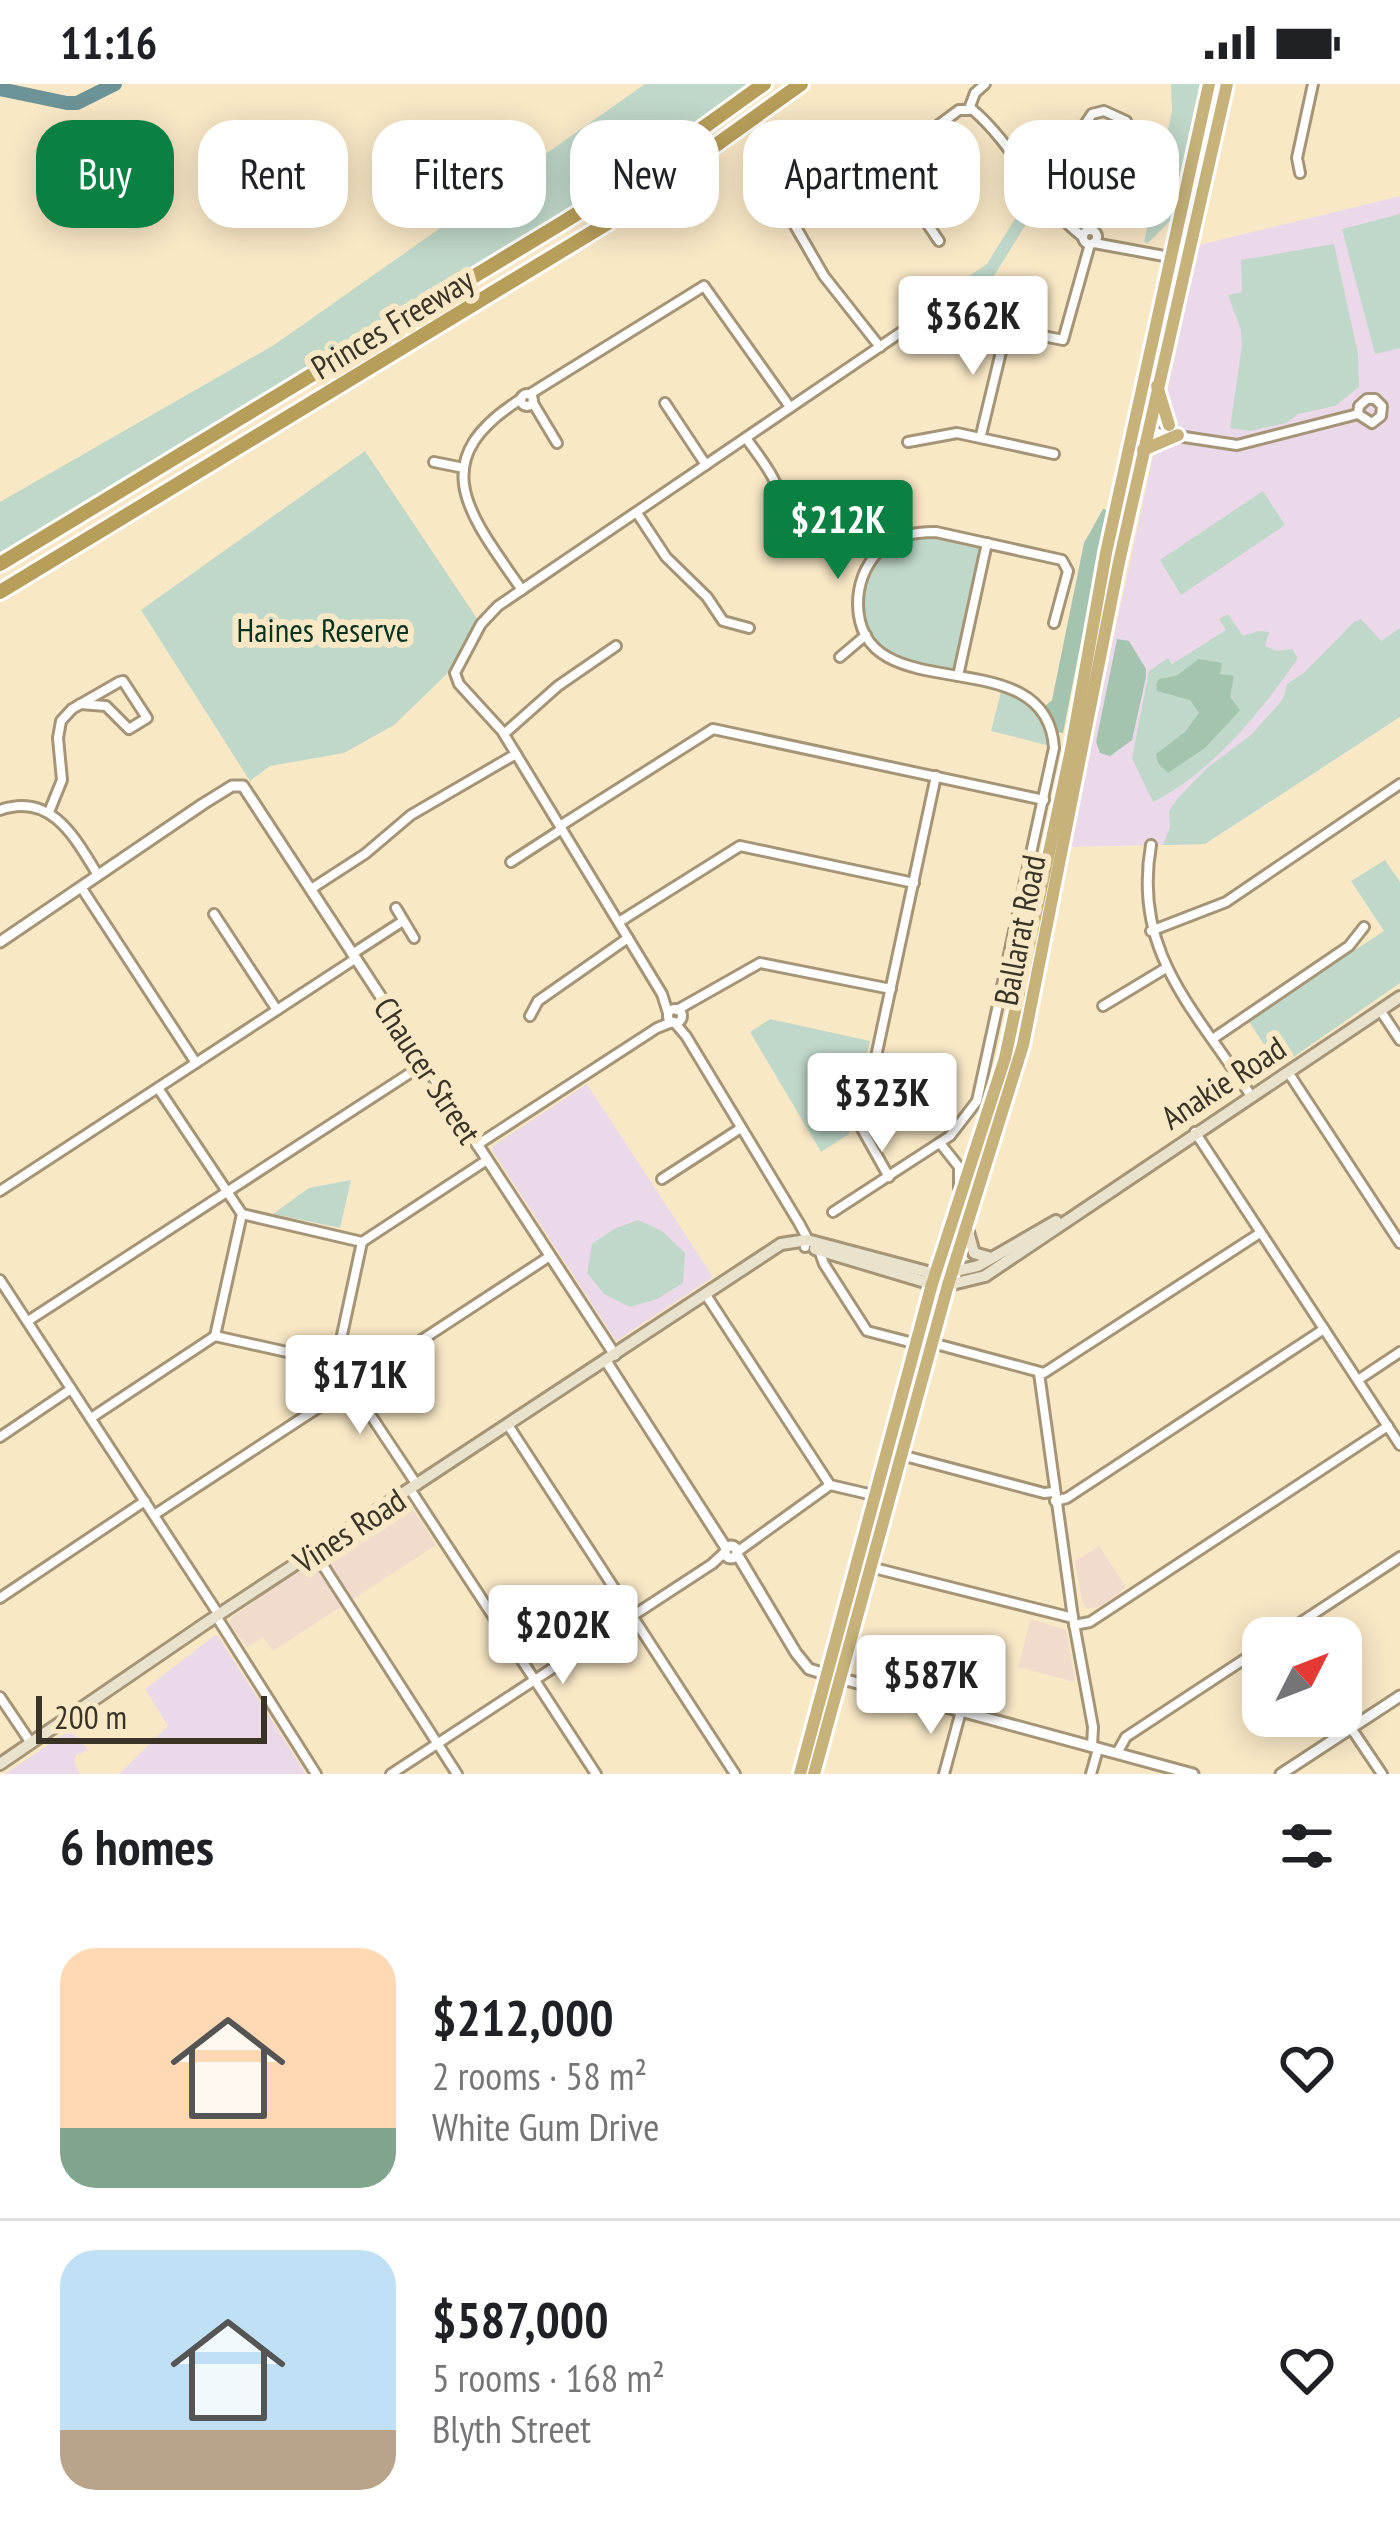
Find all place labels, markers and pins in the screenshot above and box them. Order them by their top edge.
pin: $362K [889,276,1057,378]
pin: $212K [754,480,922,582]
pin: $323K [798,1053,966,1155]
pin: $171K [276,1335,444,1437]
pin: $202K [479,1585,647,1687]
pin: $587K [847,1635,1015,1737]

